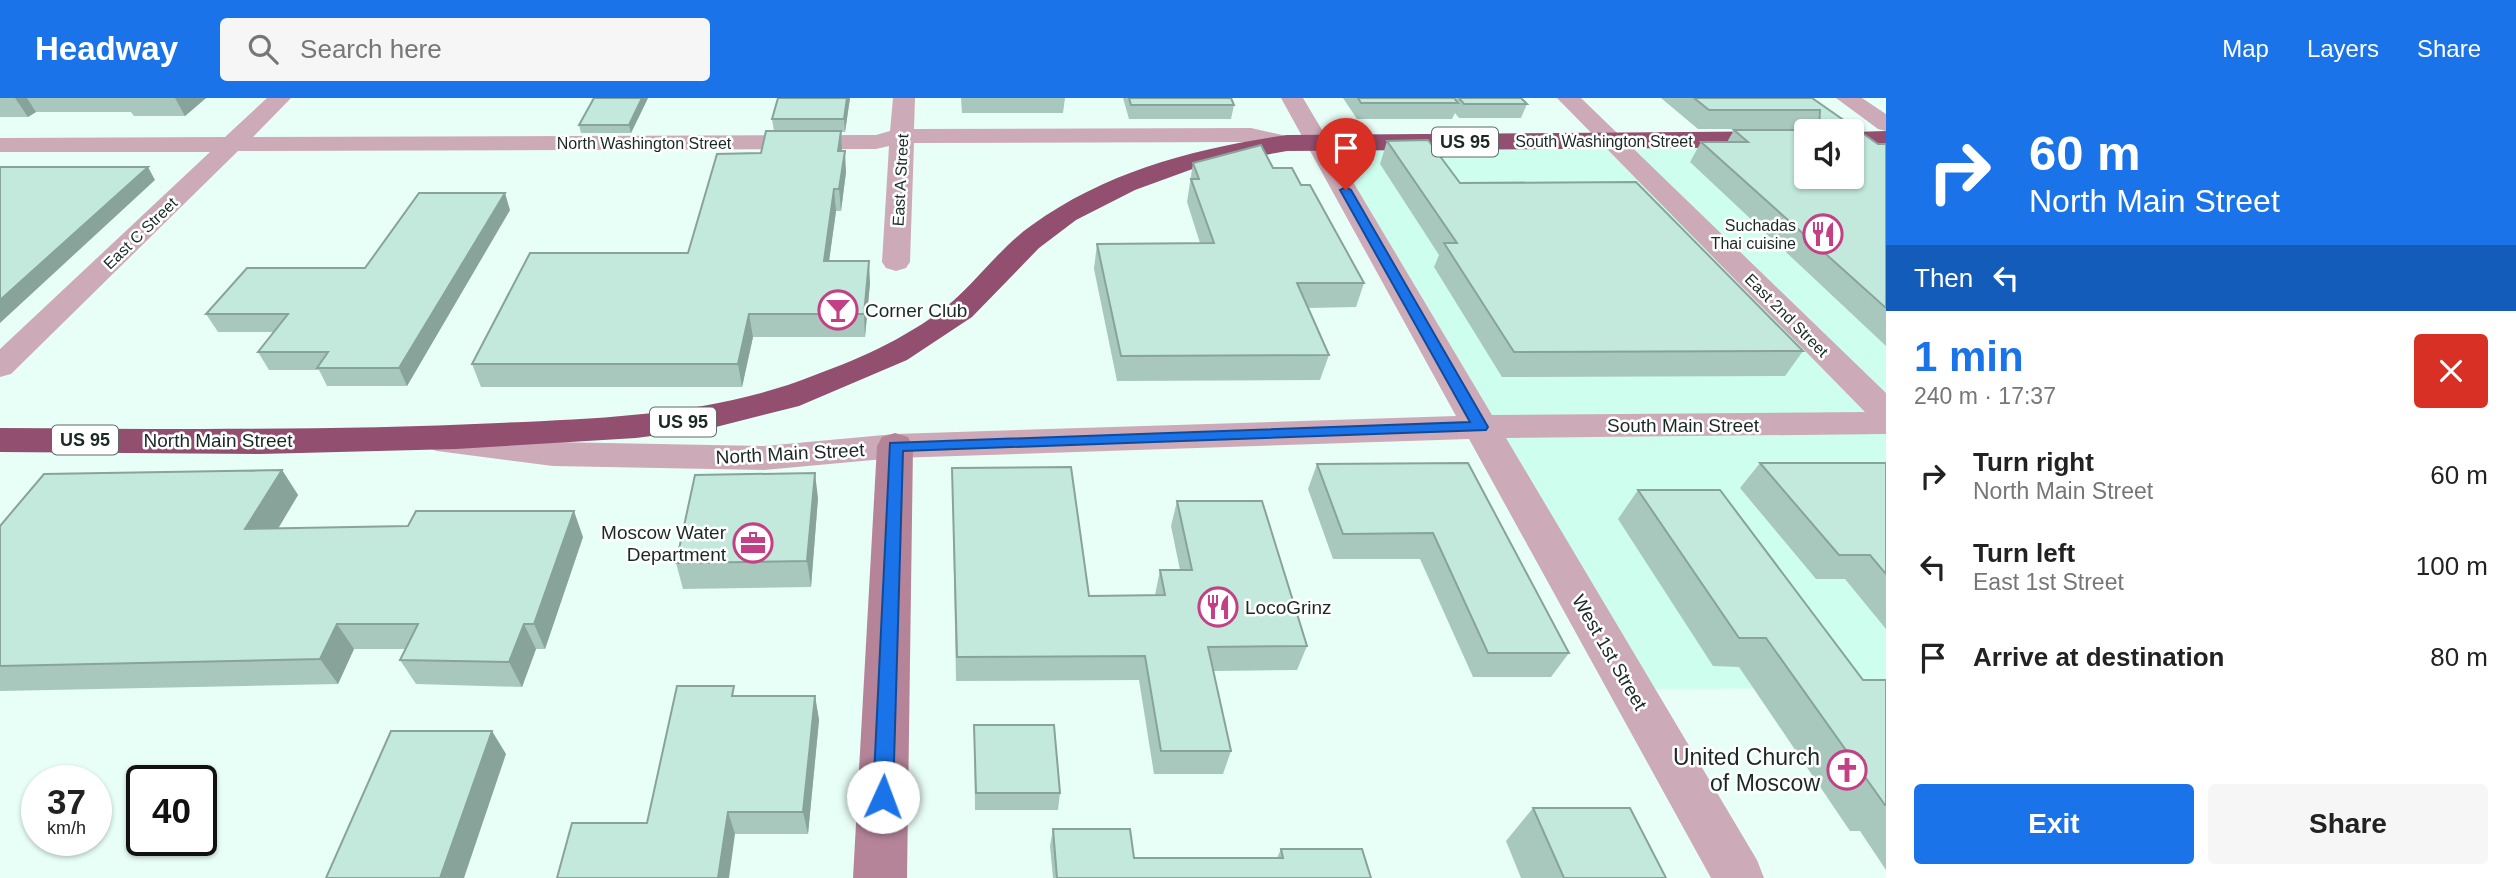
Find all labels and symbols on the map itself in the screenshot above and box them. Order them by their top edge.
pin [1316,118,1376,190]
road number: US 95 [1432,127,1498,156]
street label: East A Street [890,133,911,227]
street label: South Washington Street [1515,133,1693,150]
street label: North Washington Street [557,135,732,152]
street label: East C Street [100,194,181,273]
restaurant icon: Suchadas Thai cuisine [1802,213,1844,255]
place label: Suchadas Thai cuisine [1711,217,1796,252]
street label: East 2nd Street [1742,270,1832,361]
bar icon: Corner Club [817,289,859,331]
place label: Corner Club [865,300,967,321]
road number: US 95 [650,408,716,436]
street label: South Main Street [1607,415,1760,436]
road number: US 95 [52,426,118,454]
street label: North Main Street [144,430,293,451]
street label: North Main Street [715,439,866,468]
place label: Moscow Water Department [601,522,727,565]
office icon: Moscow Water Department [732,522,774,564]
restaurant icon: LocoGrinz [1197,586,1239,628]
street label: West 1st Street [1568,591,1651,714]
place label: LocoGrinz [1245,597,1332,618]
place label: United Church of Moscow [1673,744,1820,796]
church icon: United Church of Moscow [1826,749,1868,791]
position arrow [846,760,920,834]
speed limit sign: 40 [126,765,217,856]

